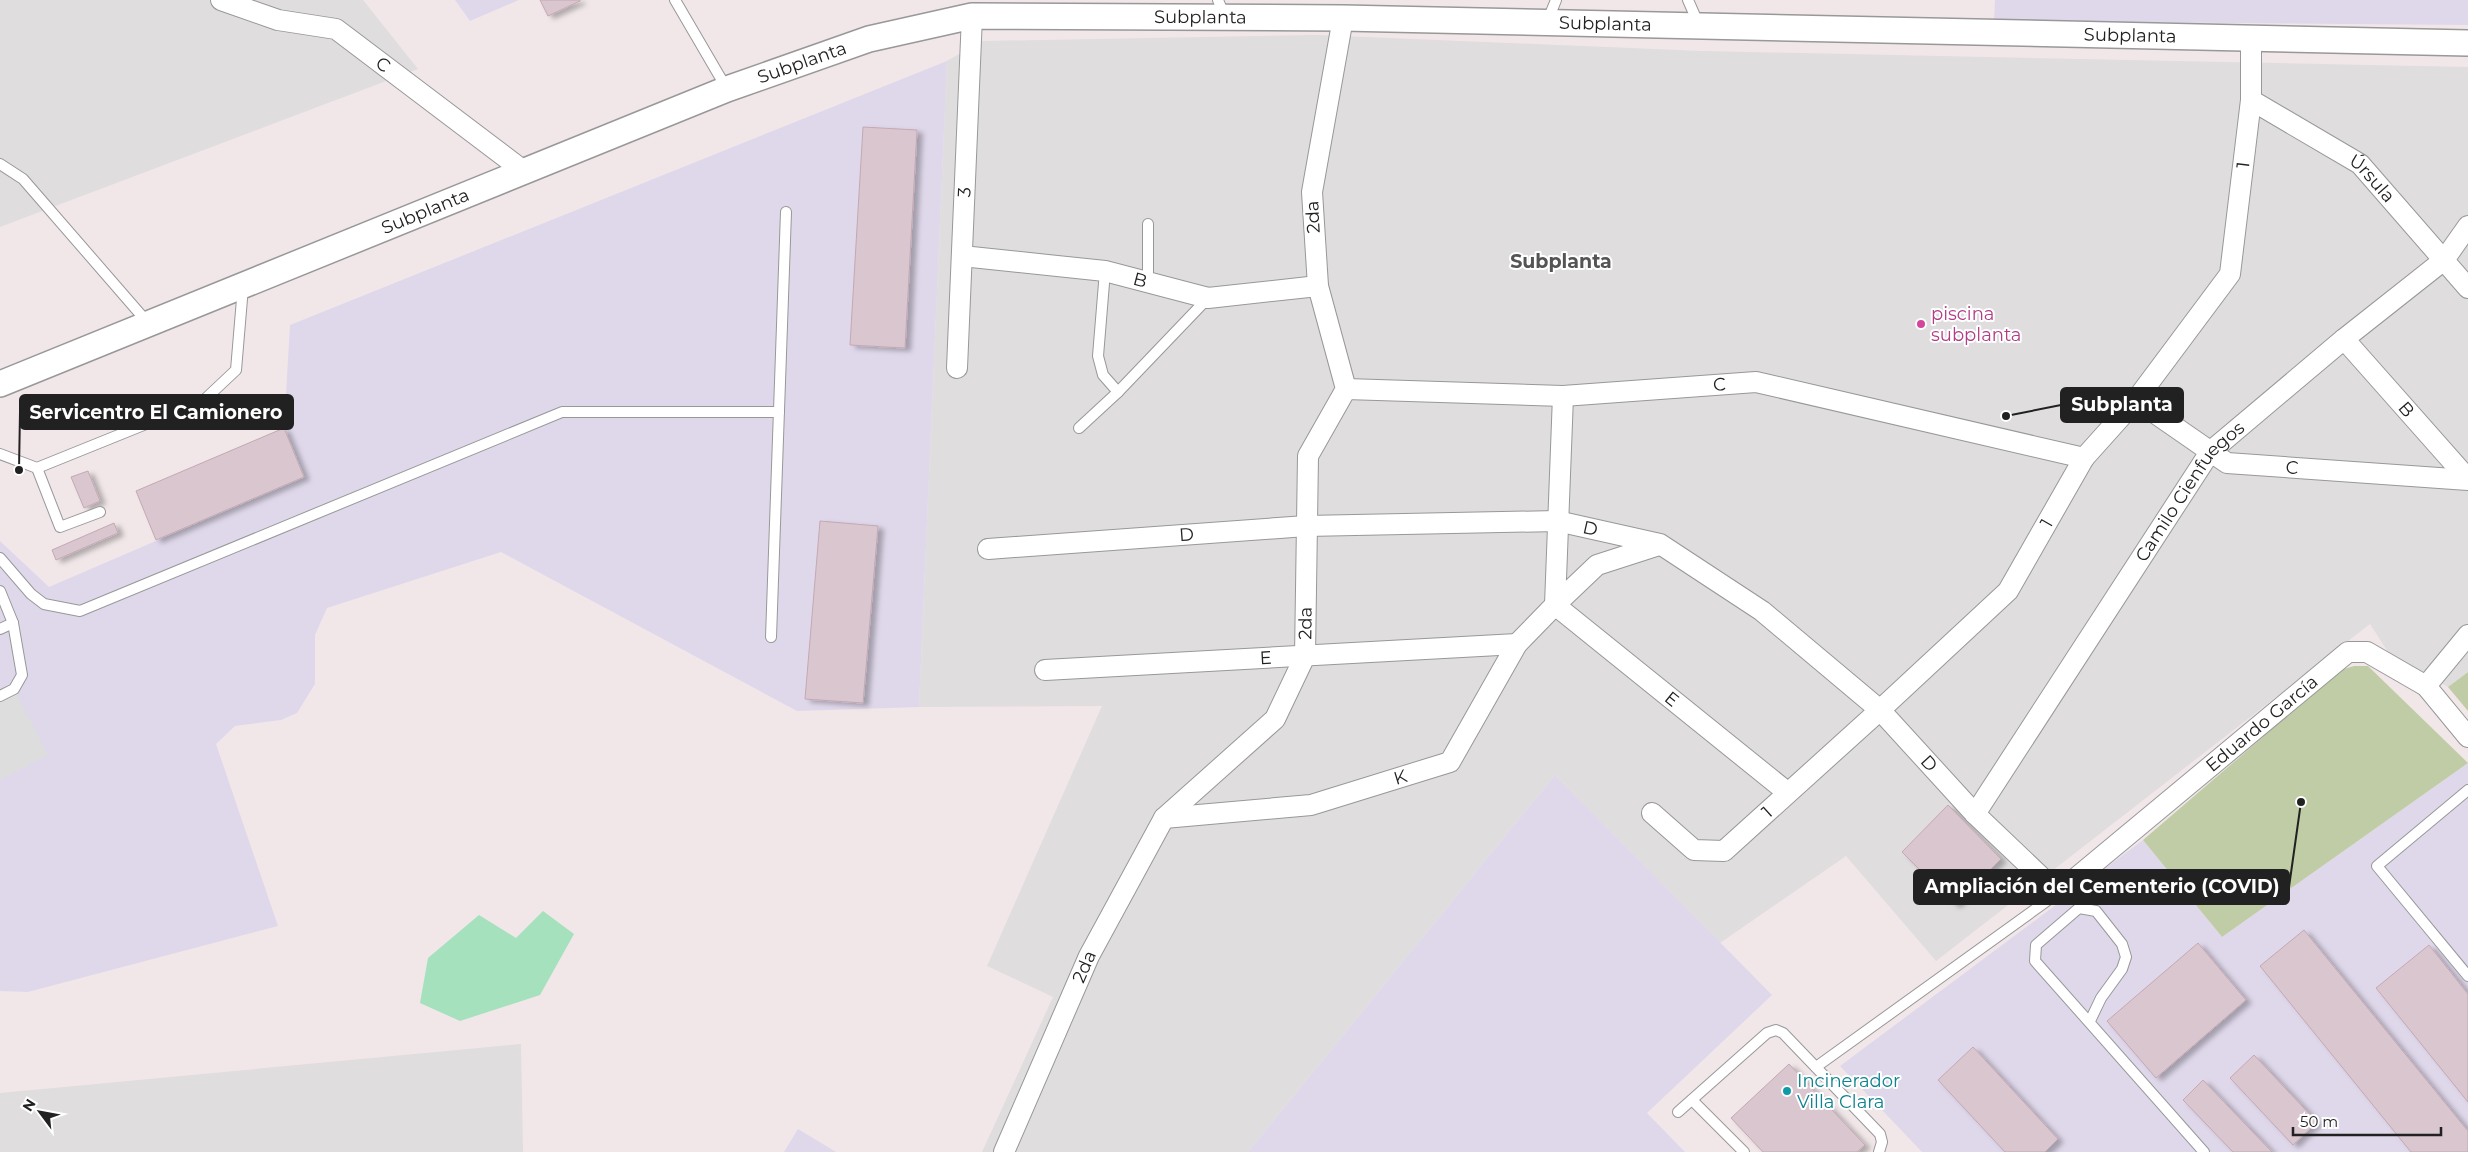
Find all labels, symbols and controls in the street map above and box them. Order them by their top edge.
street label: Subplanta [1154,6,1247,28]
street label: Subplanta [1559,12,1652,36]
street label: Subplanta [2083,23,2177,48]
street label: Subplanta [754,37,849,88]
street label: C [371,52,395,77]
street label: Úrsula [2346,149,2400,207]
street label: 1 [2232,161,2254,170]
street label: Subplanta [378,184,472,239]
street label: 3 [953,187,976,198]
street label: 2da [1301,200,1325,234]
district label: Subplanta [1510,250,1612,273]
street label: B [1131,268,1149,293]
place label: piscina subplanta [1931,303,2022,346]
marker: piscina subplanta [1915,318,1927,330]
street label: C [1712,373,1727,396]
callout: Subplanta [2061,388,2183,422]
text: Subplanta [2071,393,2173,416]
callout: Servicentro El Camionero [20,395,293,429]
street label: B [2394,397,2419,422]
text: Servicentro El Camionero [29,401,283,424]
street label: Camilo Cienfuegos [2131,417,2249,566]
street label: C [2285,456,2300,479]
street label: 1 [2036,515,2058,532]
street label: D [1581,516,1600,541]
street label: D [1178,523,1195,546]
street label: 2da [1294,607,1317,640]
street label: E [1259,647,1272,669]
street label: Eduardo García [2201,671,2322,776]
street label: E [1660,687,1683,711]
street label: D [1916,751,1942,776]
street label: K [1391,765,1410,790]
street label: 1 [1757,802,1777,822]
callout: Ampliación del Cementerio (COVID) [1914,870,2289,904]
text: Ampliación del Cementerio (COVID) [1923,875,2280,898]
street label: 2da [1068,947,1101,986]
place label: Incinerador Villa Clara [1797,1070,1900,1113]
marker: Incinerador Villa Clara [1781,1085,1793,1097]
north arrow [15,1087,65,1137]
text: N [18,1096,40,1115]
scale bar [2293,1104,2440,1136]
text: 50 m [2300,1112,2338,1131]

